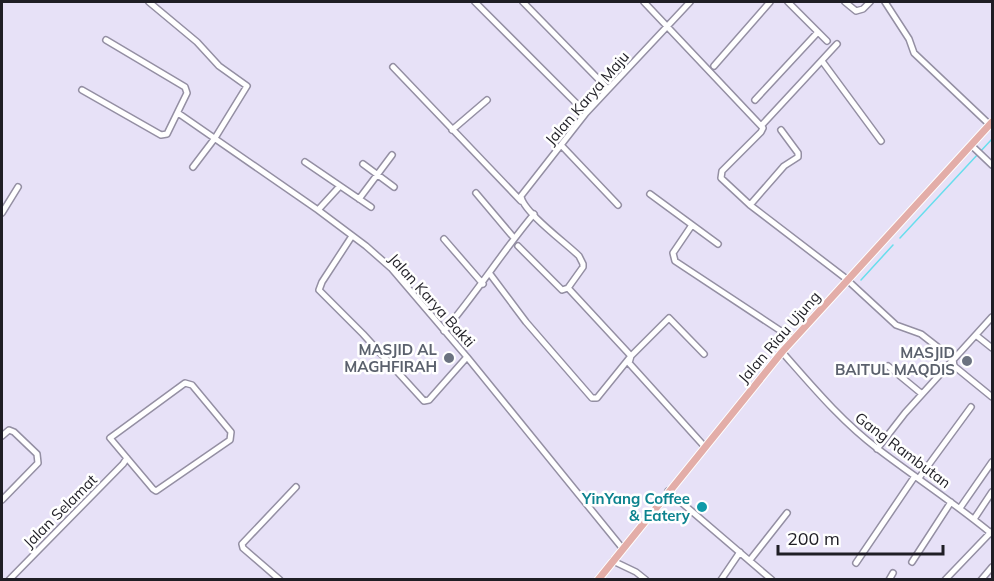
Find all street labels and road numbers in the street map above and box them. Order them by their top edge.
street label: Jalan Karya Maju [541,47,633,149]
street label: Jalan Karya Bakti [385,249,479,351]
street label: Jalan Riau Ujung [734,287,824,387]
street label: Gang Rambutan [851,408,955,492]
street label: Jalan Selamat [19,470,101,552]

